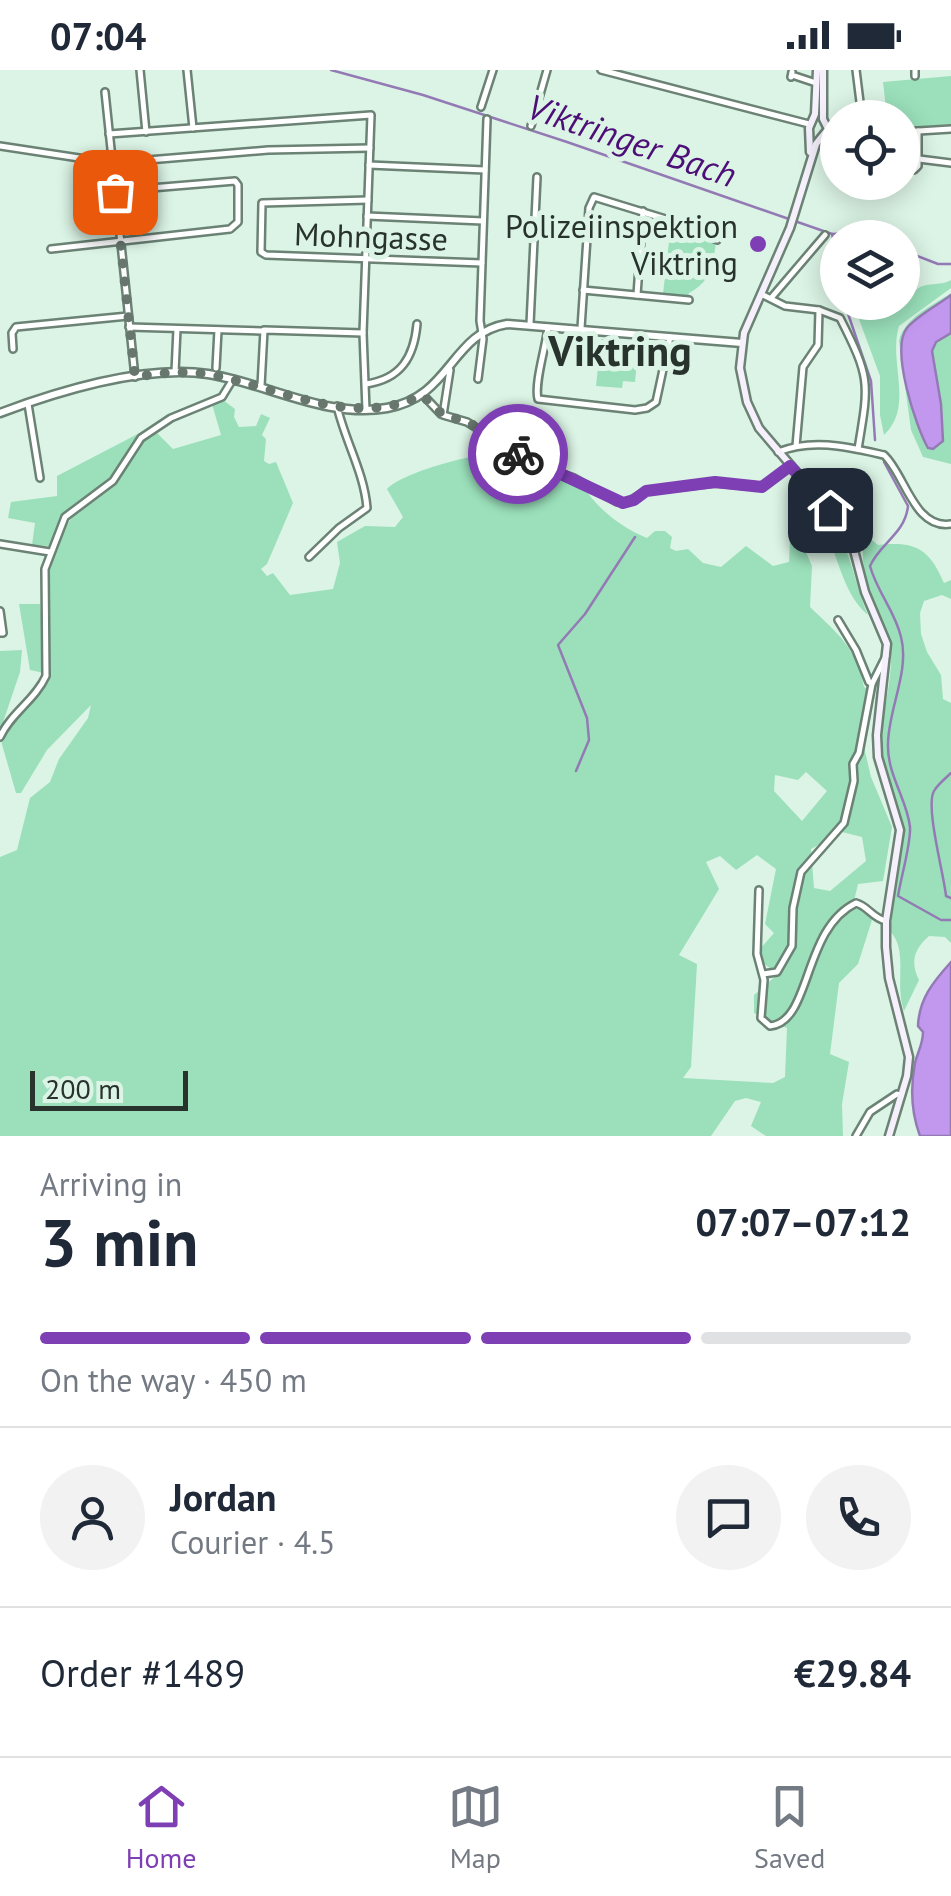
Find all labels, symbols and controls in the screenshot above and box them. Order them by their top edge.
text: 07:04 [50,11,146,60]
water label: Viktringer Bach [522,83,742,197]
map controls [820,100,920,320]
button: locate [820,100,920,200]
pin [73,150,158,235]
icon: bag [88,165,143,220]
place label: Polizeiinspektion Viktring [505,205,738,284]
street label: Mohngasse [293,212,449,260]
button: layers [820,220,920,320]
marker: Polizeiinspektion Viktring [747,233,769,255]
district label: Viktring [547,323,692,378]
courier [468,404,568,504]
icon: bike [491,427,546,482]
pin [788,468,873,553]
icon: home [803,483,858,538]
scale bar [30,1066,188,1110]
text: 200 m [45,1070,121,1107]
text: Arriving in [40,1163,182,1205]
text: 07:07–07:12 [696,1197,911,1246]
text: 3 min [40,1200,199,1284]
text: On the way · 450 m [40,1359,307,1401]
button: person [40,1465,145,1570]
button: chat [676,1465,781,1570]
button: phone [806,1465,911,1570]
text: Jordan [170,1472,276,1521]
text: Courier · 4.5 [170,1521,336,1563]
text: Order #1489 [40,1648,245,1697]
text: €29.84 [794,1648,911,1697]
tab: Home [126,1779,196,1876]
tab: Map [448,1779,503,1876]
tab: Saved [754,1779,825,1876]

